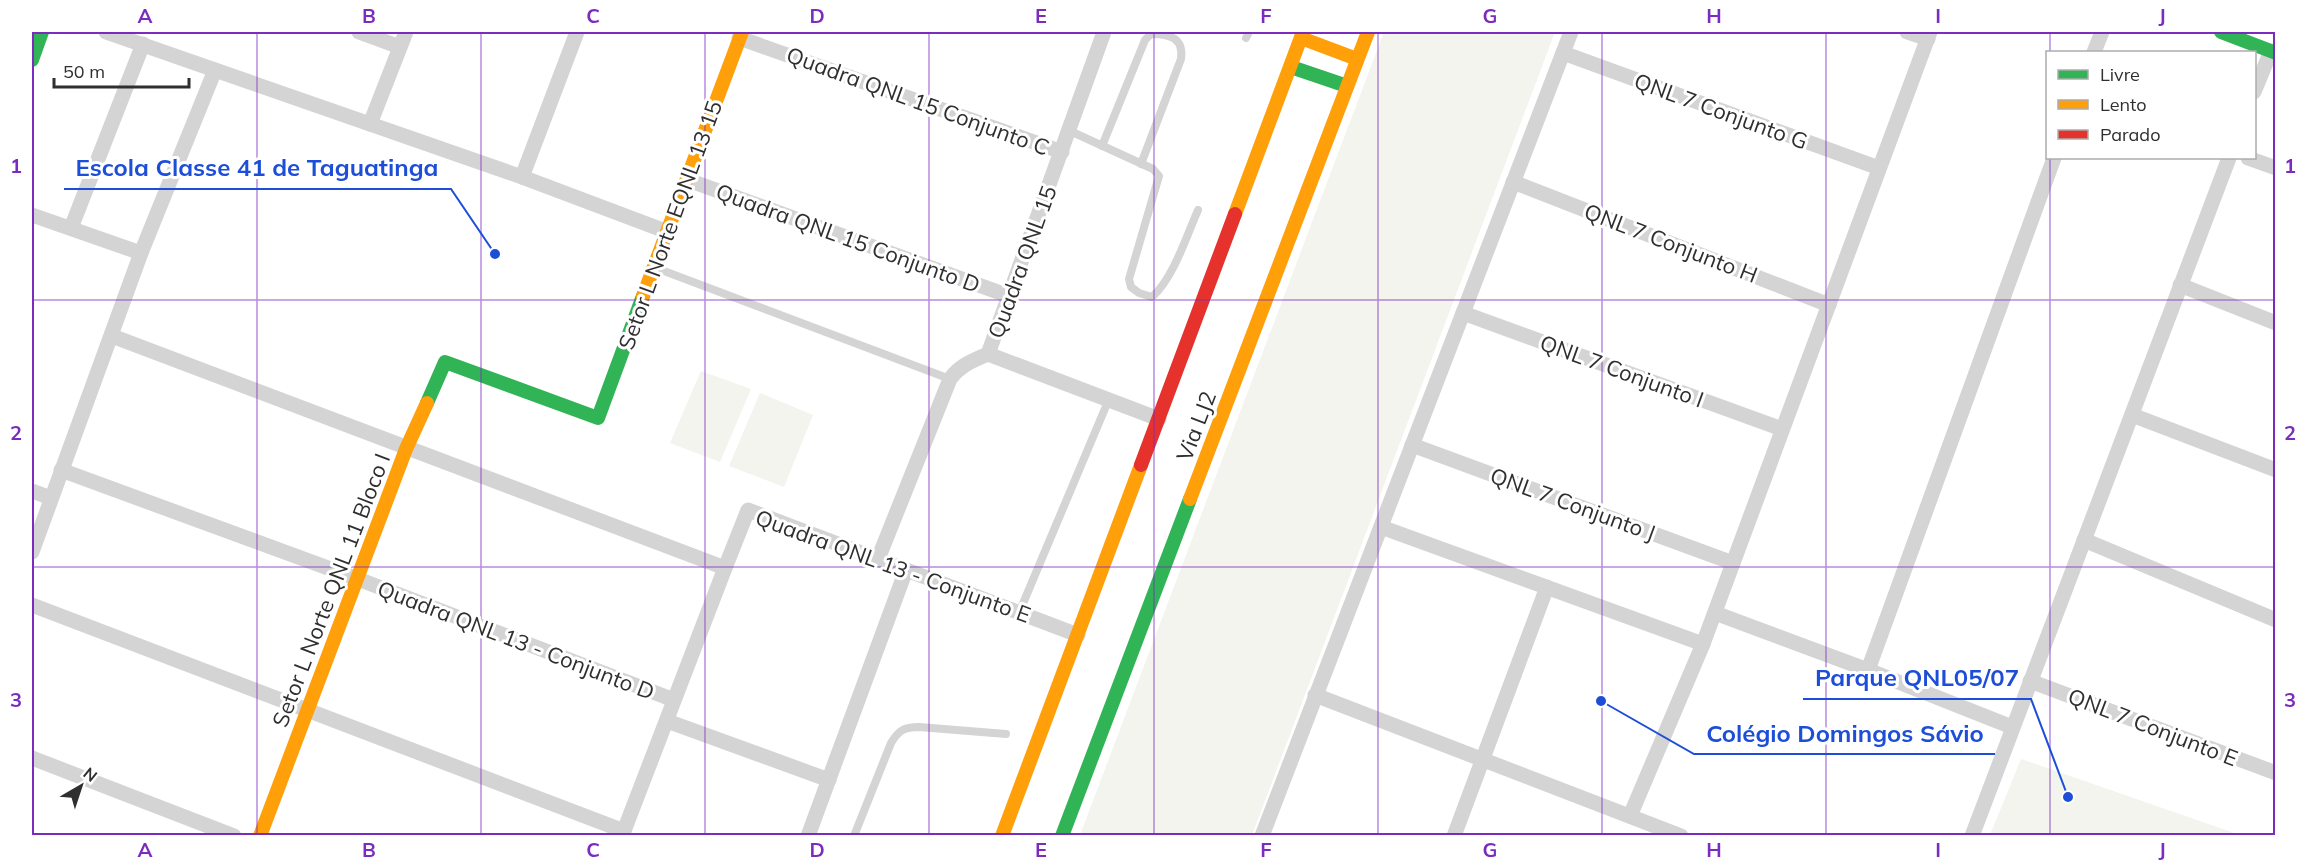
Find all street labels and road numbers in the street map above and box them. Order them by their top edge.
street label: Quadra QNL 15 Conjunto C [783,40,1053,162]
street label: QNL 7 Conjunto G [1630,67,1812,155]
street label: Setor L Norte EQNL 13 15 [612,97,728,353]
street label: Quadra QNL 15 Conjunto D [712,177,984,299]
street label: Quadra QNL 15 [981,182,1063,342]
street label: QNL 7 Conjunto H [1580,197,1762,289]
street label: QNL 7 Conjunto I [1536,328,1708,414]
street label: Via LJ2 [1170,387,1222,465]
street label: Setor L Norte QNL 11 Bloco I [266,449,396,731]
street label: QNL 7 Conjunto J [1487,461,1659,547]
street label: Quadra QNL 13 - Conjunto E [752,503,1034,629]
street label: Quadra QNL 13 - Conjunto D [374,574,658,706]
street label: QNL 7 Conjunto E [2064,682,2242,772]

